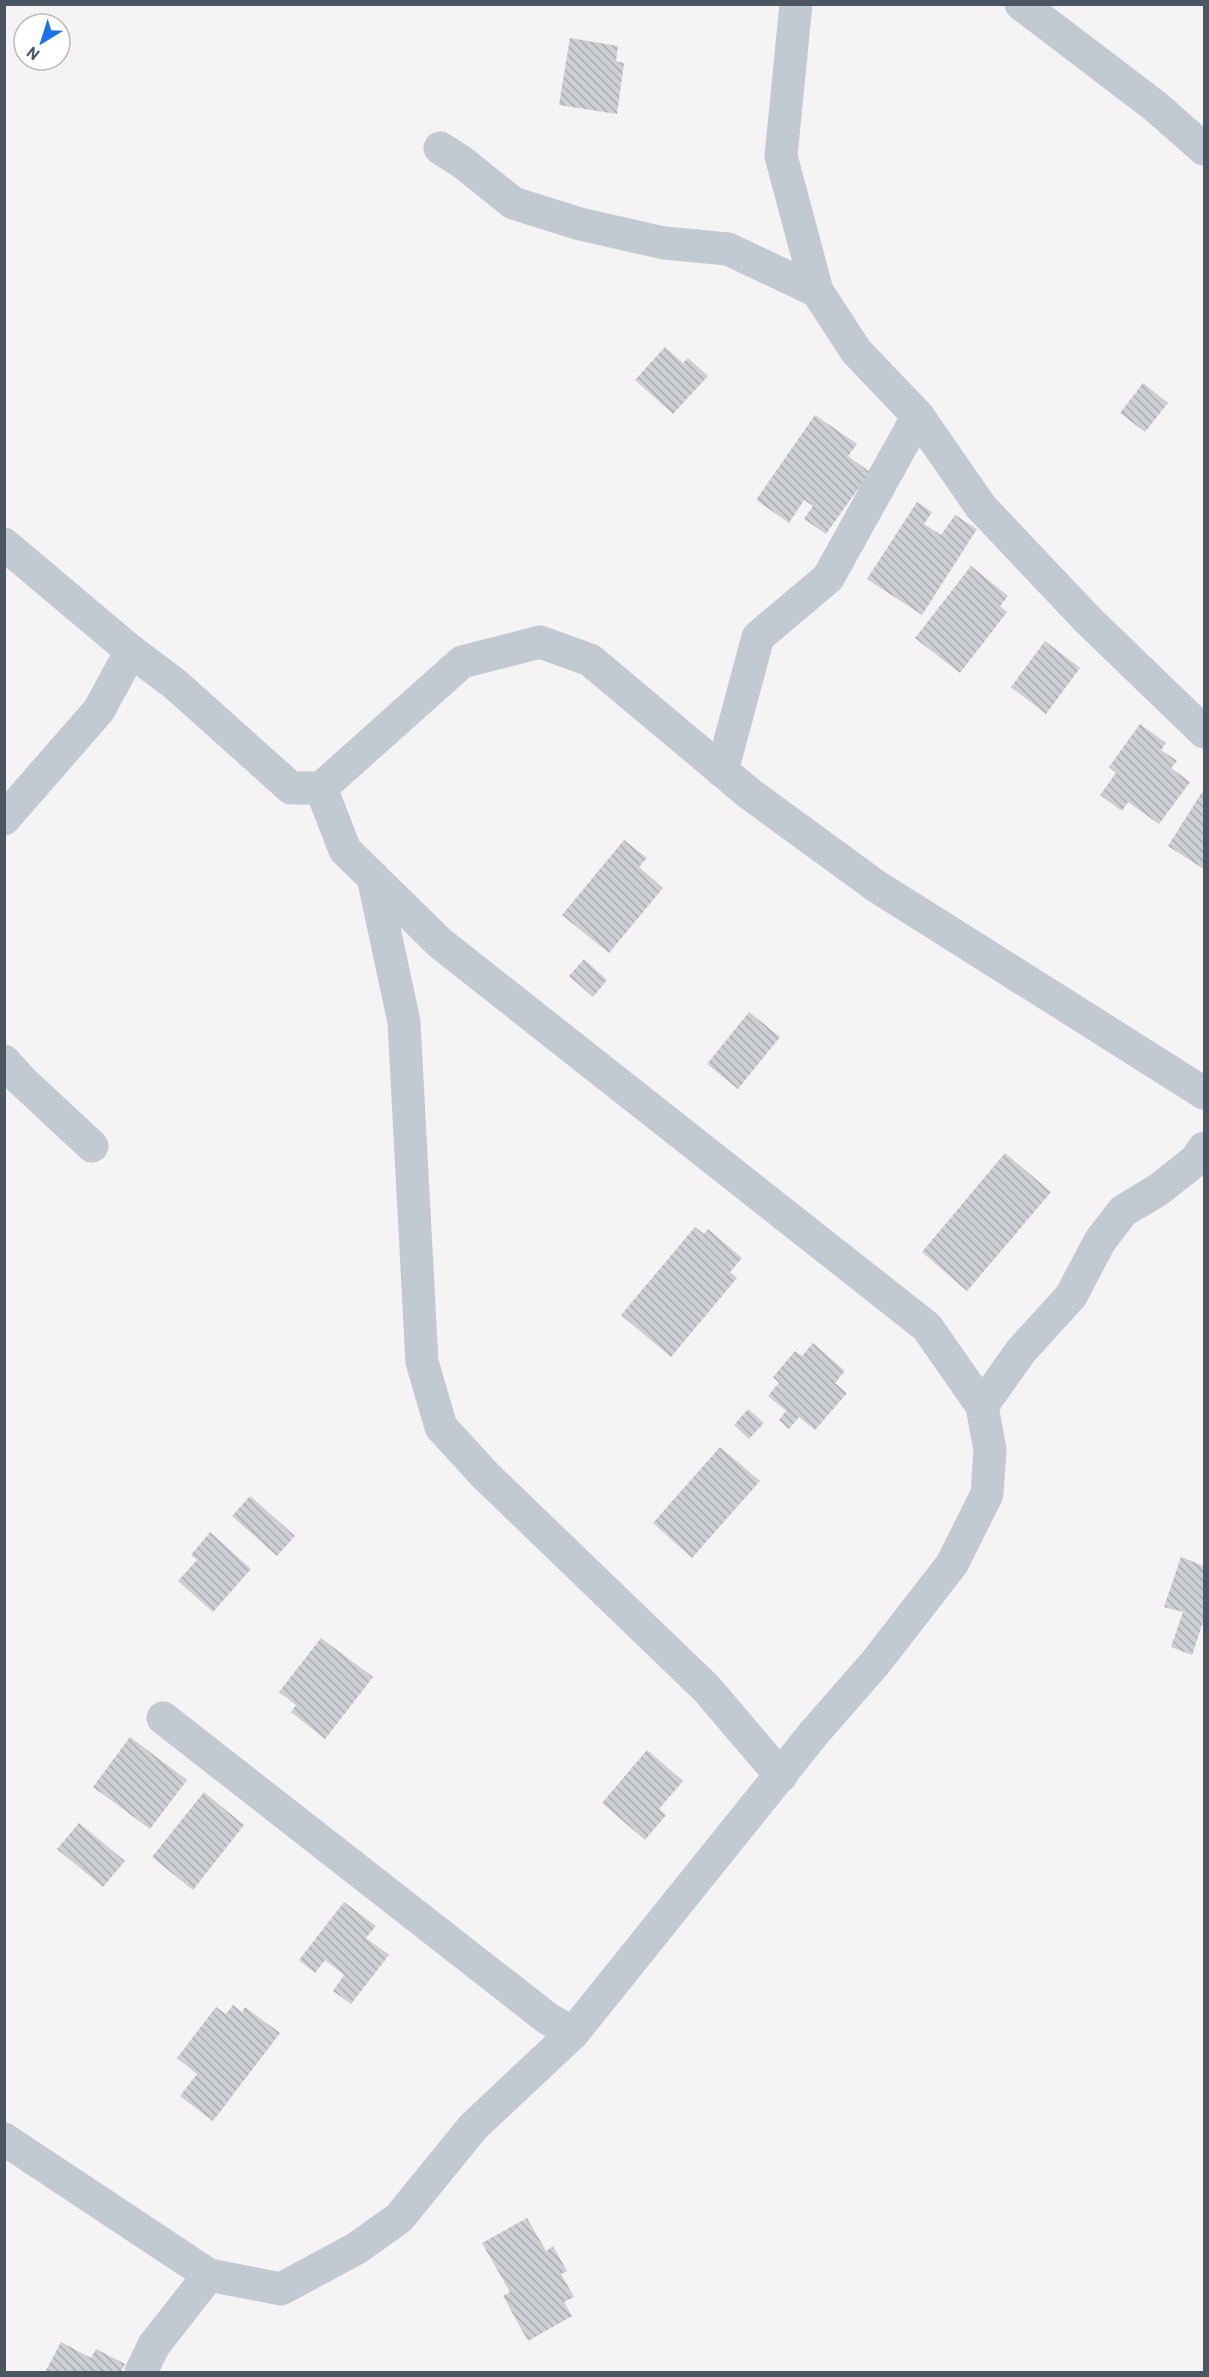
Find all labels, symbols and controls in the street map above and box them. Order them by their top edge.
north arrow [12,12,72,72]
text: N [22,43,42,65]

